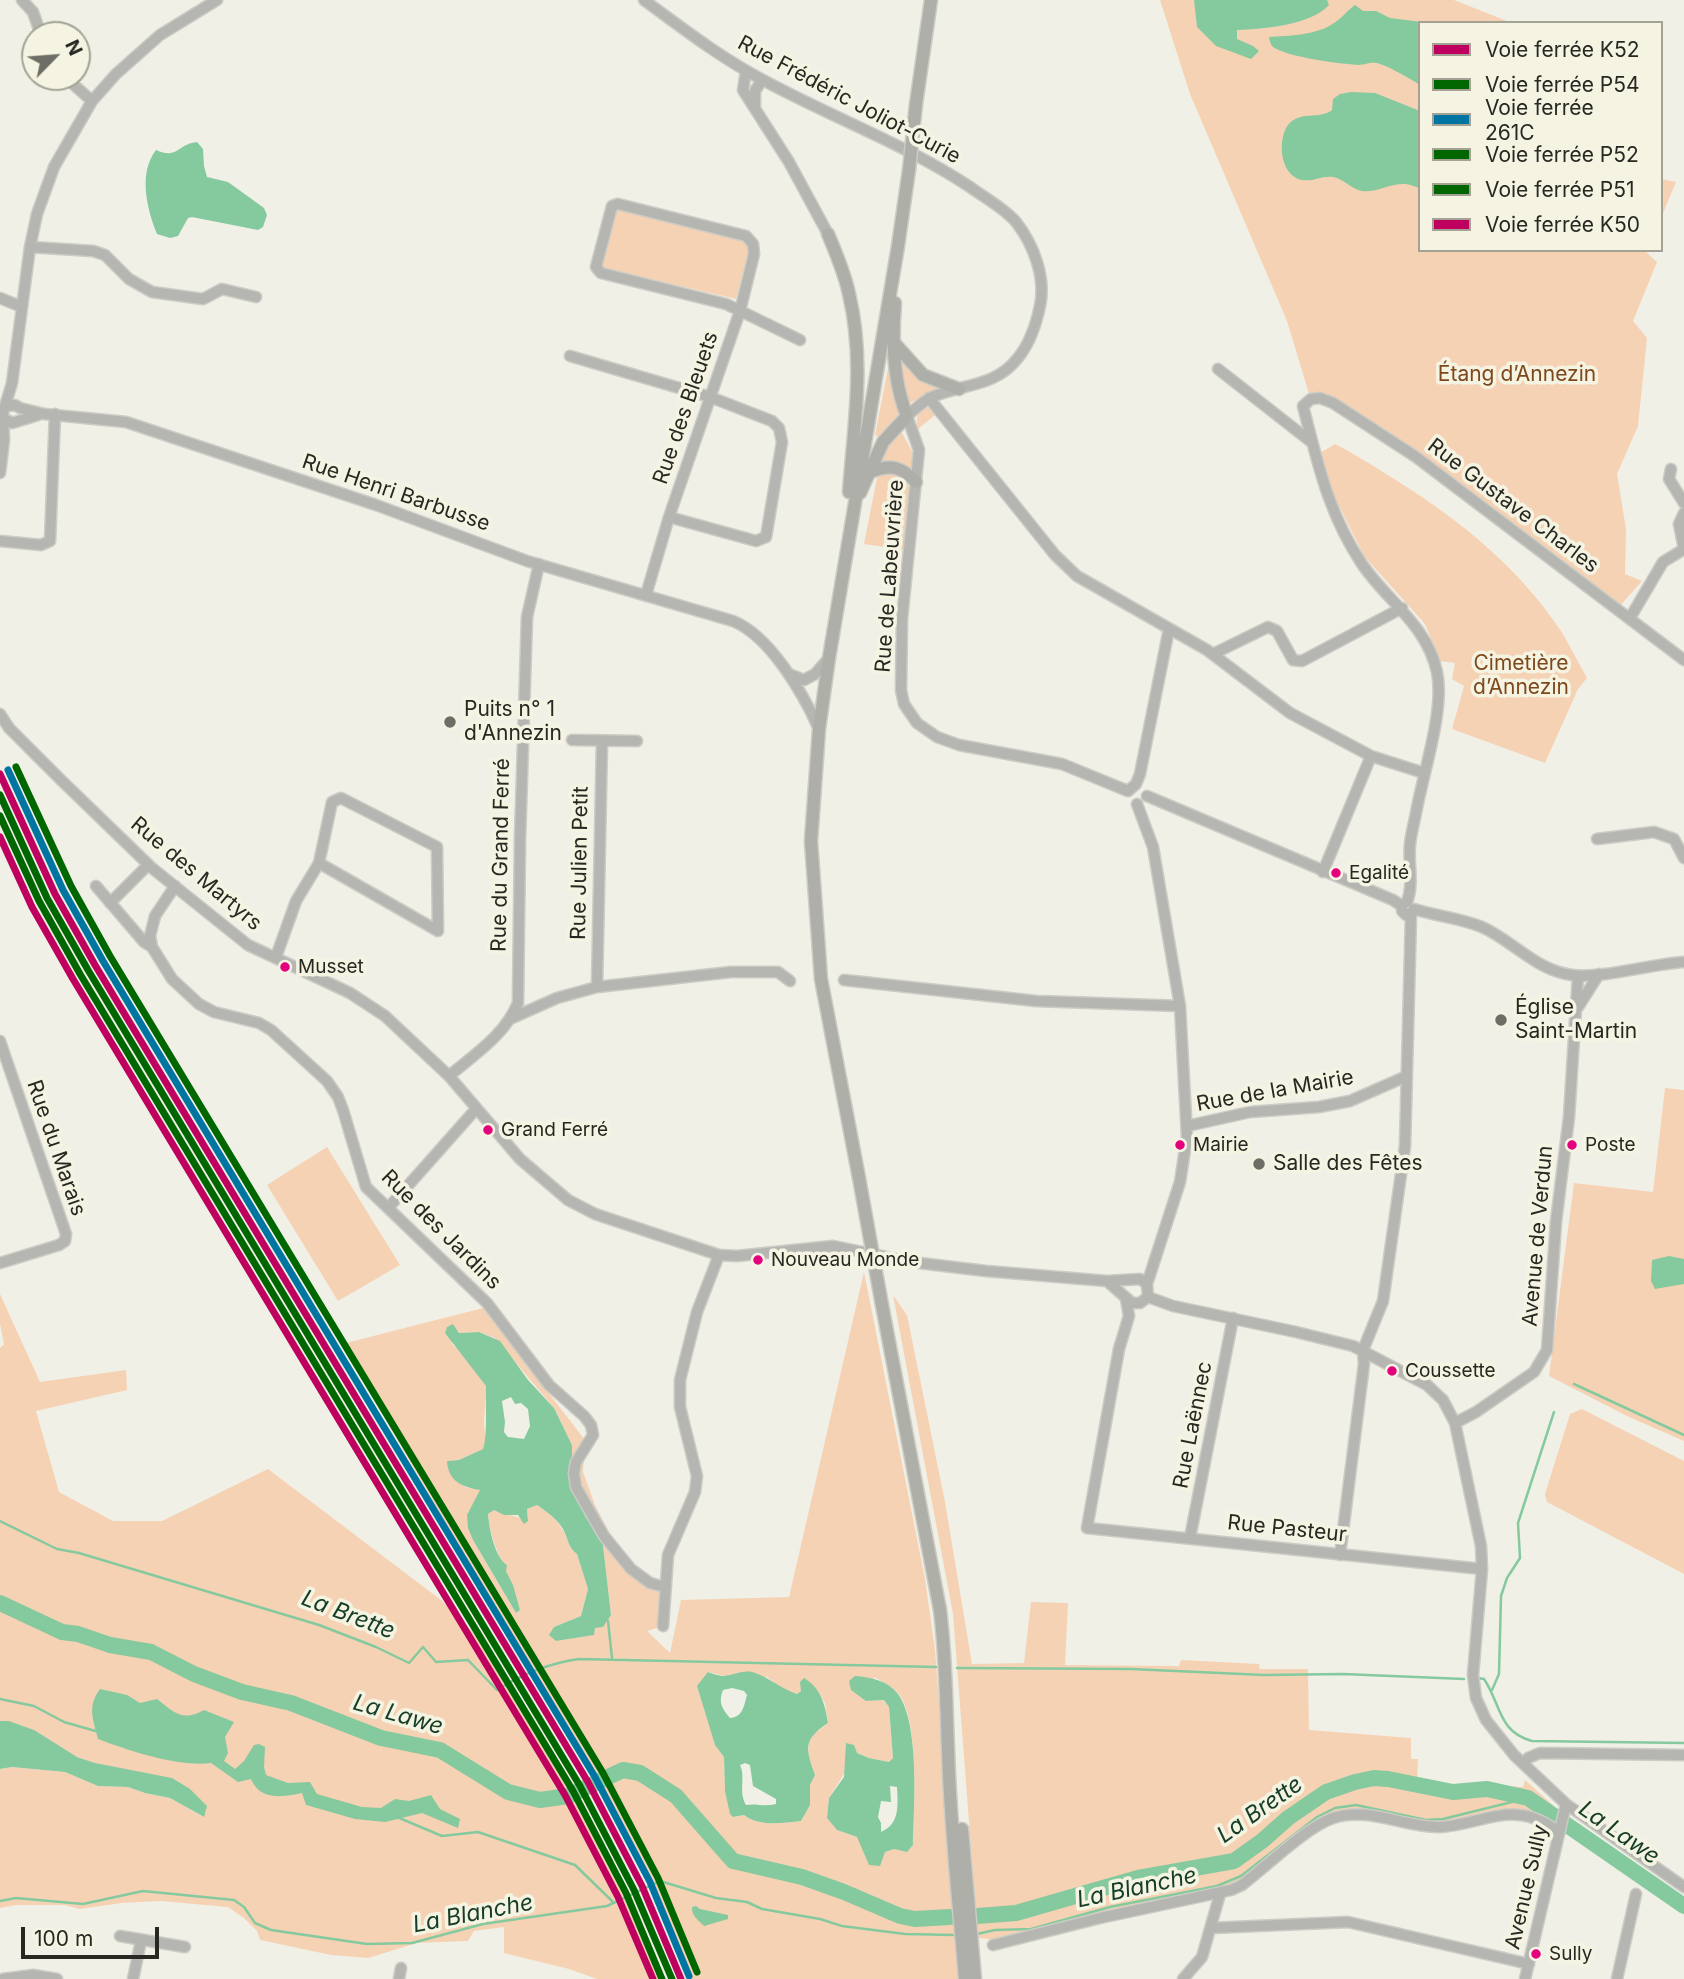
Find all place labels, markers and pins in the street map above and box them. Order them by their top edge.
place label: Puits n° 1 d'Annezin [464,697,562,747]
marker: Puits n° 1 d'Annezin [442,714,458,730]
place label: Egalité [1349,862,1409,884]
marker: Egalité [1329,866,1343,880]
place label: Musset [298,956,364,978]
marker: Musset [278,960,292,974]
place label: Église Saint-Martin [1515,995,1637,1045]
marker: Église Saint-Martin [1493,1012,1509,1028]
place label: Grand Ferré [501,1119,608,1141]
marker: Grand Ferré [481,1123,495,1137]
place label: Mairie [1193,1134,1249,1156]
place label: Poste [1585,1134,1636,1156]
marker: Mairie [1173,1138,1187,1152]
marker: Poste [1565,1138,1579,1152]
place label: Salle des Fêtes [1273,1151,1422,1177]
marker: Salle des Fêtes [1251,1156,1267,1172]
place label: Nouveau Monde [771,1249,919,1271]
marker: Nouveau Monde [751,1253,765,1267]
place label: Coussette [1405,1360,1496,1382]
marker: Coussette [1385,1364,1399,1378]
place label: Sully [1549,1943,1592,1965]
marker: Sully [1529,1947,1543,1961]

